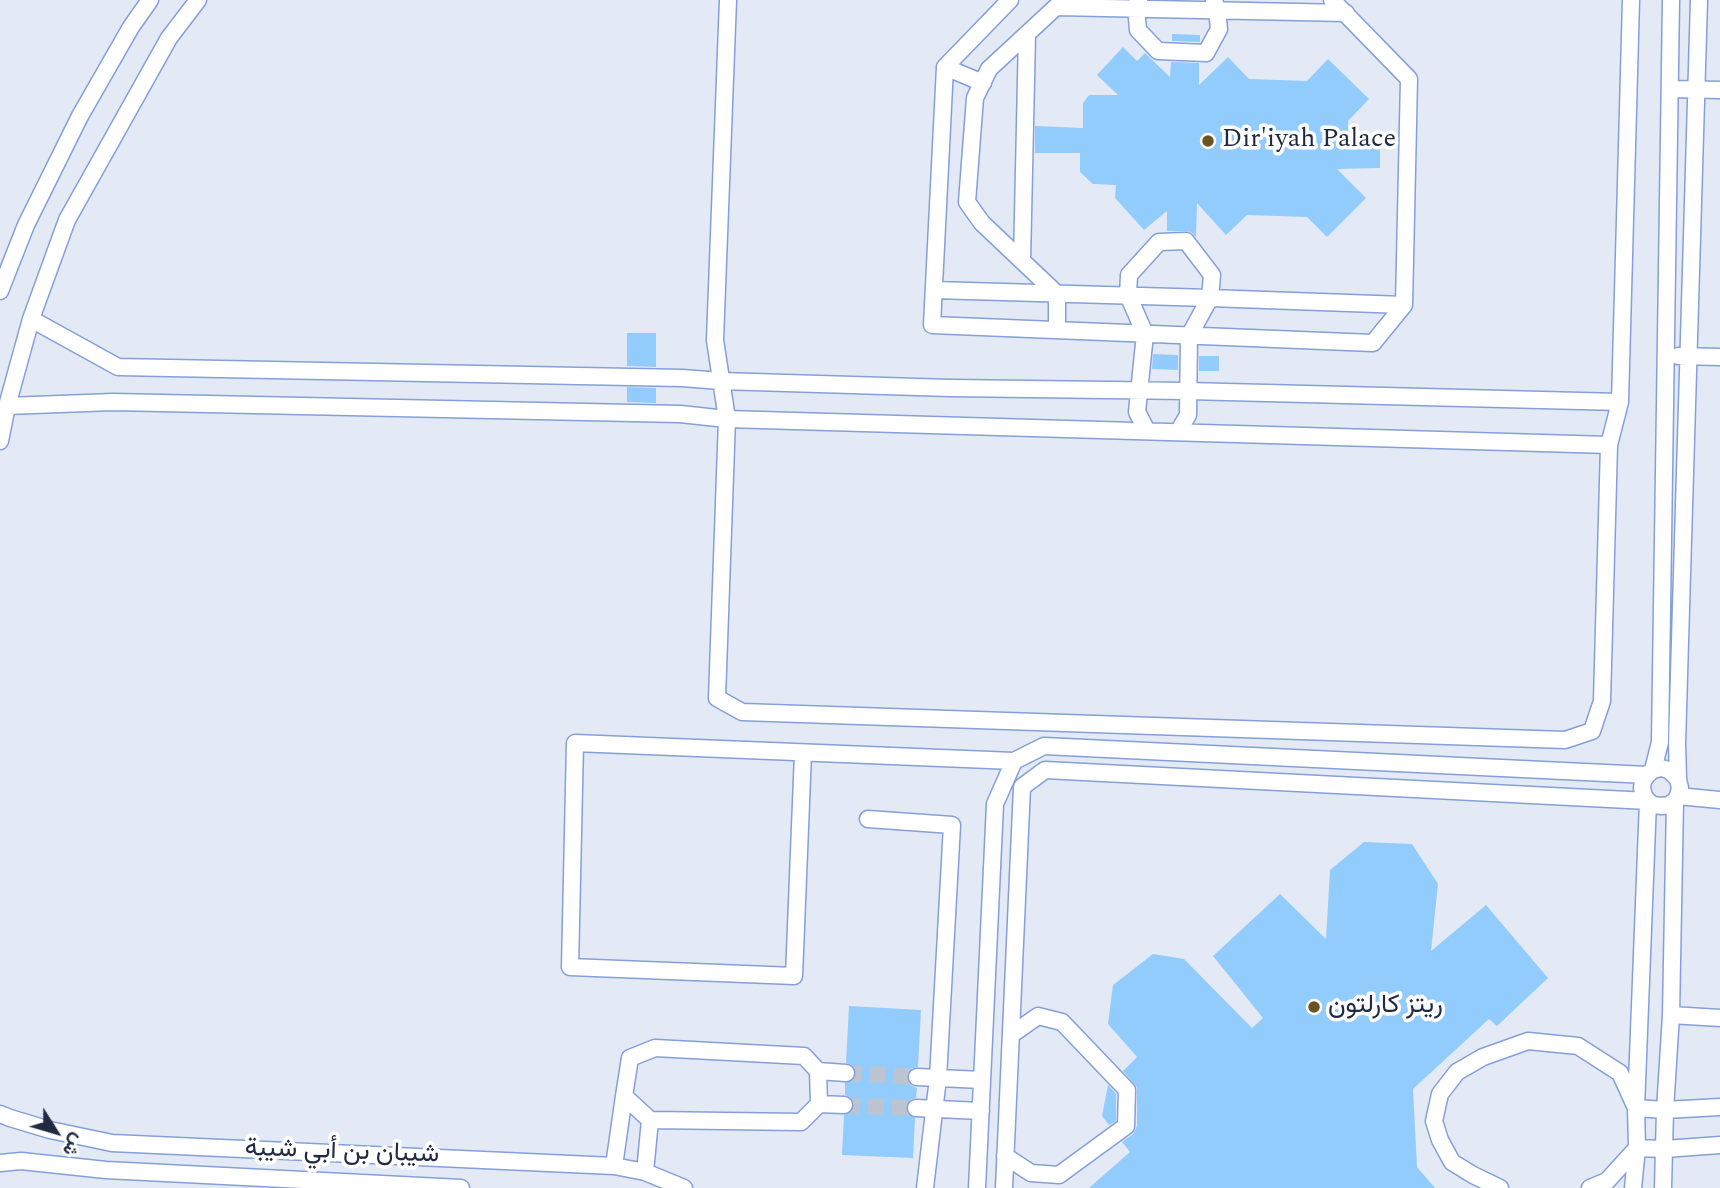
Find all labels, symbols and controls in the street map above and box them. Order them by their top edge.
place label: Dir'iyah Palace [1222,125,1396,157]
marker: Dir'iyah Palace [1200,133,1216,149]
place label: ريتز كارلتون [1328,991,1443,1023]
marker: ريتز كارلتون [1306,999,1322,1015]
north arrow [21,1097,91,1167]
text: ش [55,1127,92,1163]
street label: شيبان بن أبي شيبة [244,1134,440,1172]

